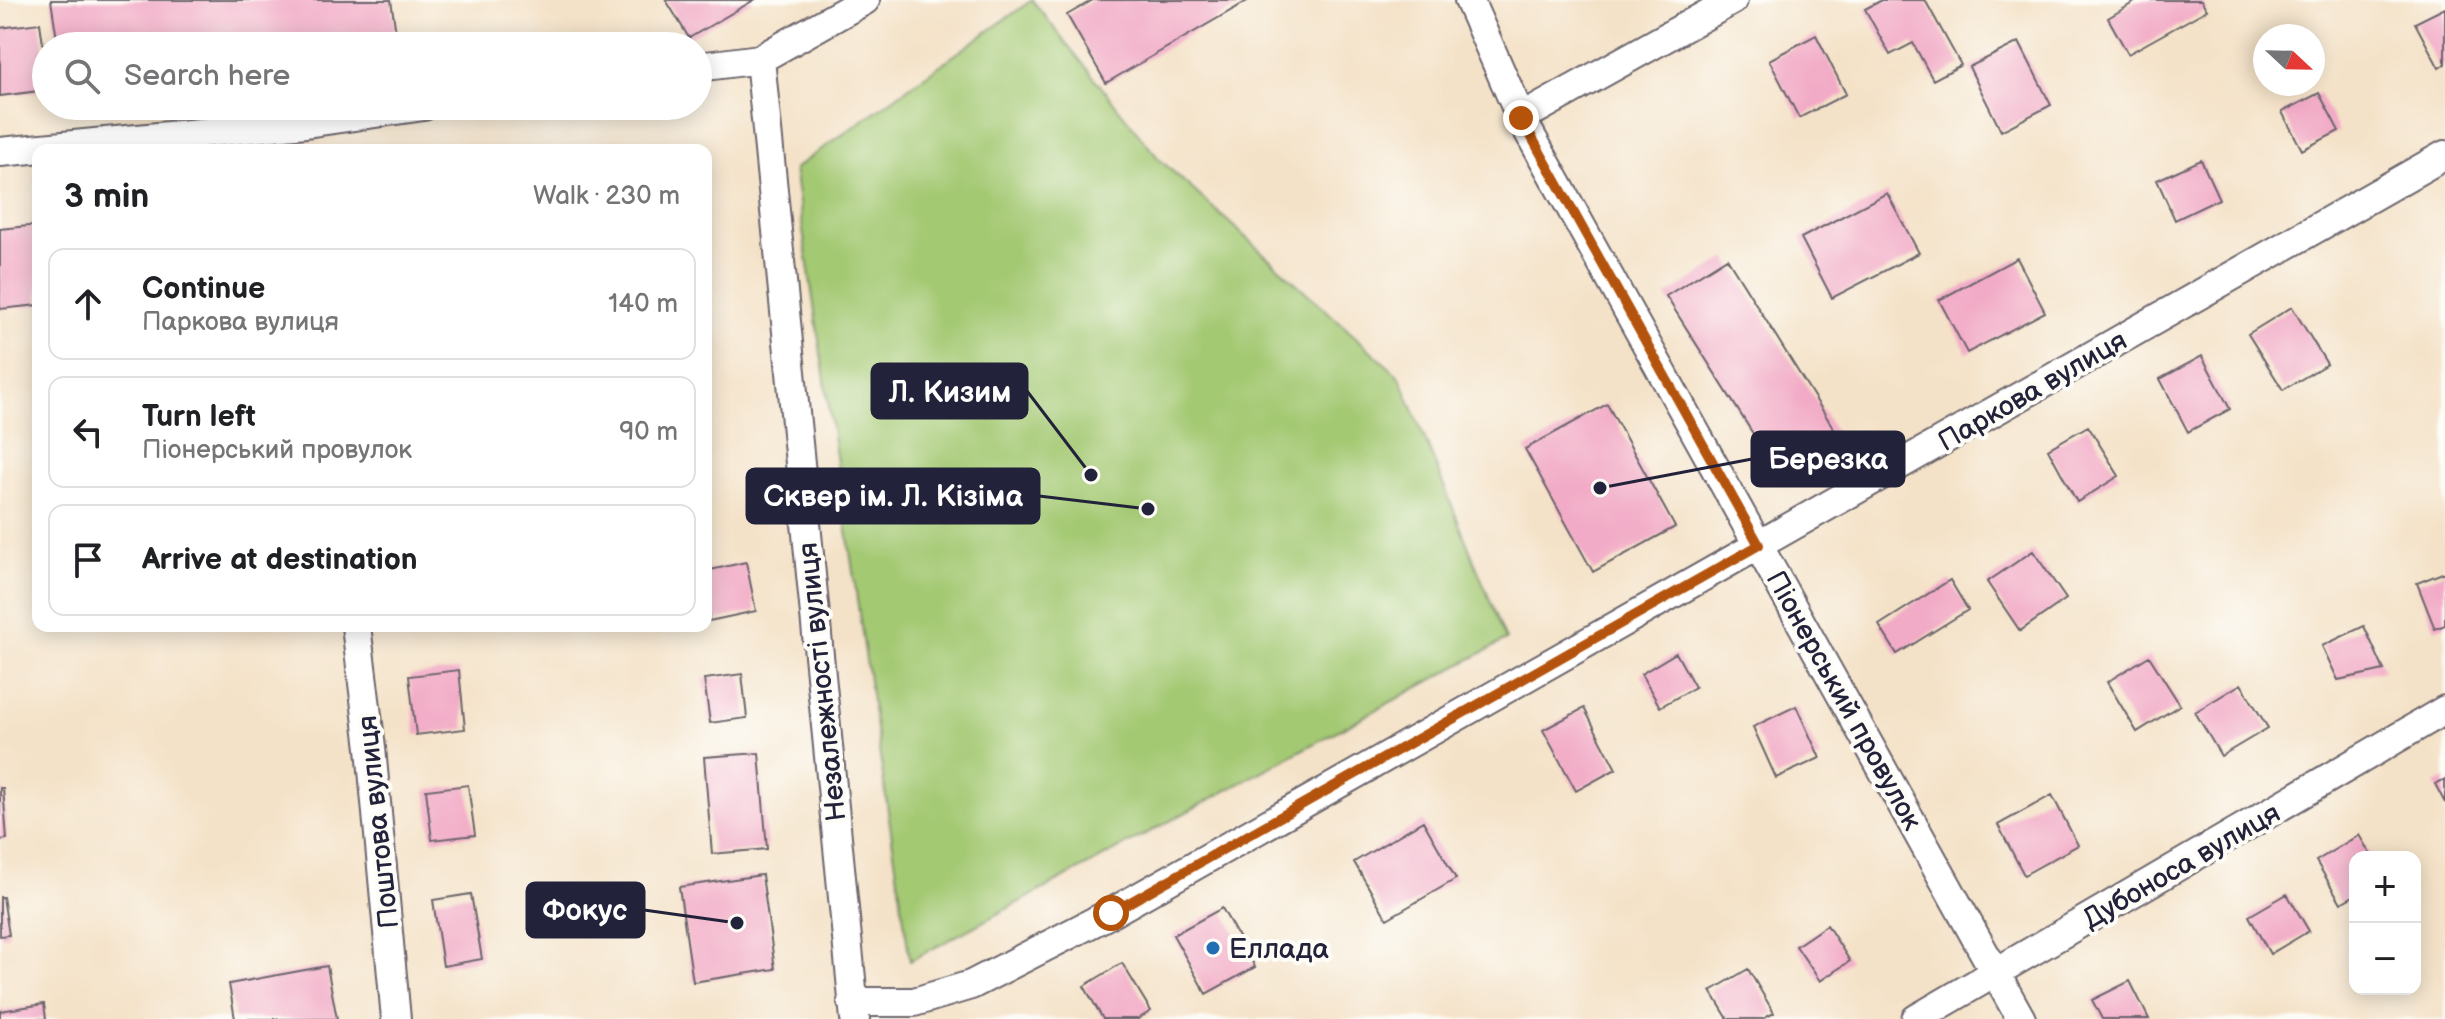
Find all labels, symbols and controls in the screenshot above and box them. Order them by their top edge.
north arrow [2253,24,2325,96]
search box [32,32,712,120]
icon: search [60,54,104,98]
text: Search here [124,58,290,94]
route end [1503,100,1539,136]
text: 3 min [64,176,149,217]
text: Walk · 230 m [533,181,680,212]
text: Continue [142,271,265,307]
icon: ahead [66,282,110,326]
text: 140 m [608,289,678,320]
text: Паркова вулиця [142,307,339,338]
street label: Паркова вулиця [1933,324,2133,459]
callout: Л. Кизим [872,364,1027,418]
text: Л. Кизим [888,375,1011,411]
text: Turn left [142,399,256,435]
icon: left [66,410,110,454]
text: 90 m [619,417,678,448]
callout: Березка [1752,432,1904,486]
text: Піонерський провулок [142,435,412,466]
text: Березка [1768,442,1889,478]
callout: Сквер ім. Л. Кізіма [747,469,1039,523]
text: Сквер ім. Л. Кізіма [763,479,1023,515]
icon: arrive [66,538,110,582]
street label: Незалежності вулиця [791,541,854,823]
text: Arrive at destination [142,542,418,578]
street label: Піонерський провулок [1759,565,1929,836]
street label: Поштова вулиця [351,714,406,930]
street label: Дубоноса вулиця [2077,796,2286,936]
map controls [2349,851,2421,995]
button: + [2349,851,2421,923]
callout: Фокус [527,883,644,937]
text: Фокус [543,893,628,929]
route start [1093,895,1129,931]
button: − [2349,923,2421,995]
place label: Еллада [1229,933,1330,966]
marker: Еллада [1204,939,1222,957]

